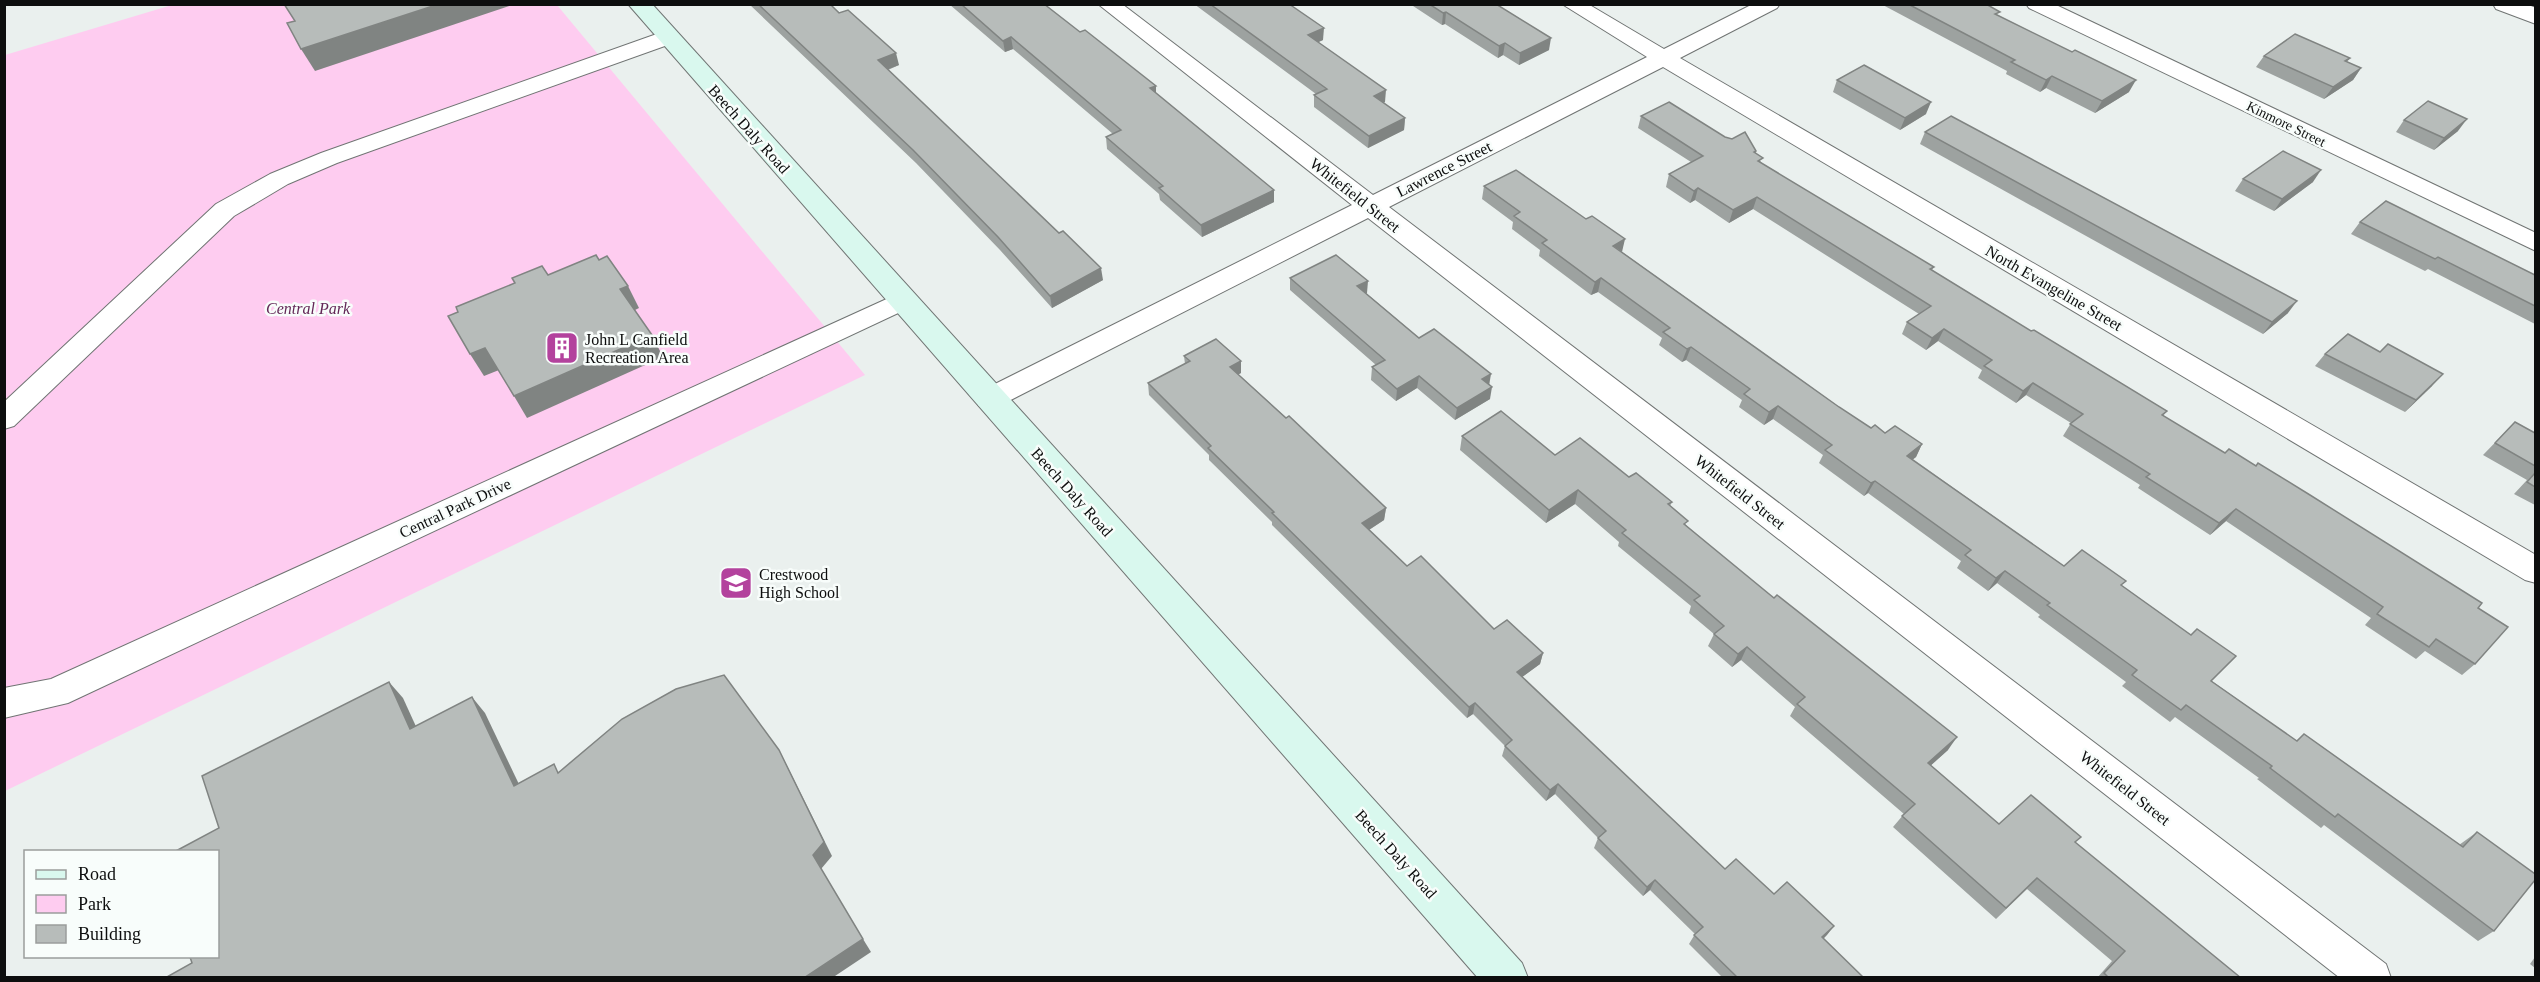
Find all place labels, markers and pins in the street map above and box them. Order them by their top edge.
building icon: John L Canfield Recreation Area [544,330,580,366]
place label: John L Canfield Recreation Area [585,331,689,366]
school or university icon: Crestwood High School [718,565,754,601]
place label: Crestwood High School [759,566,840,602]

